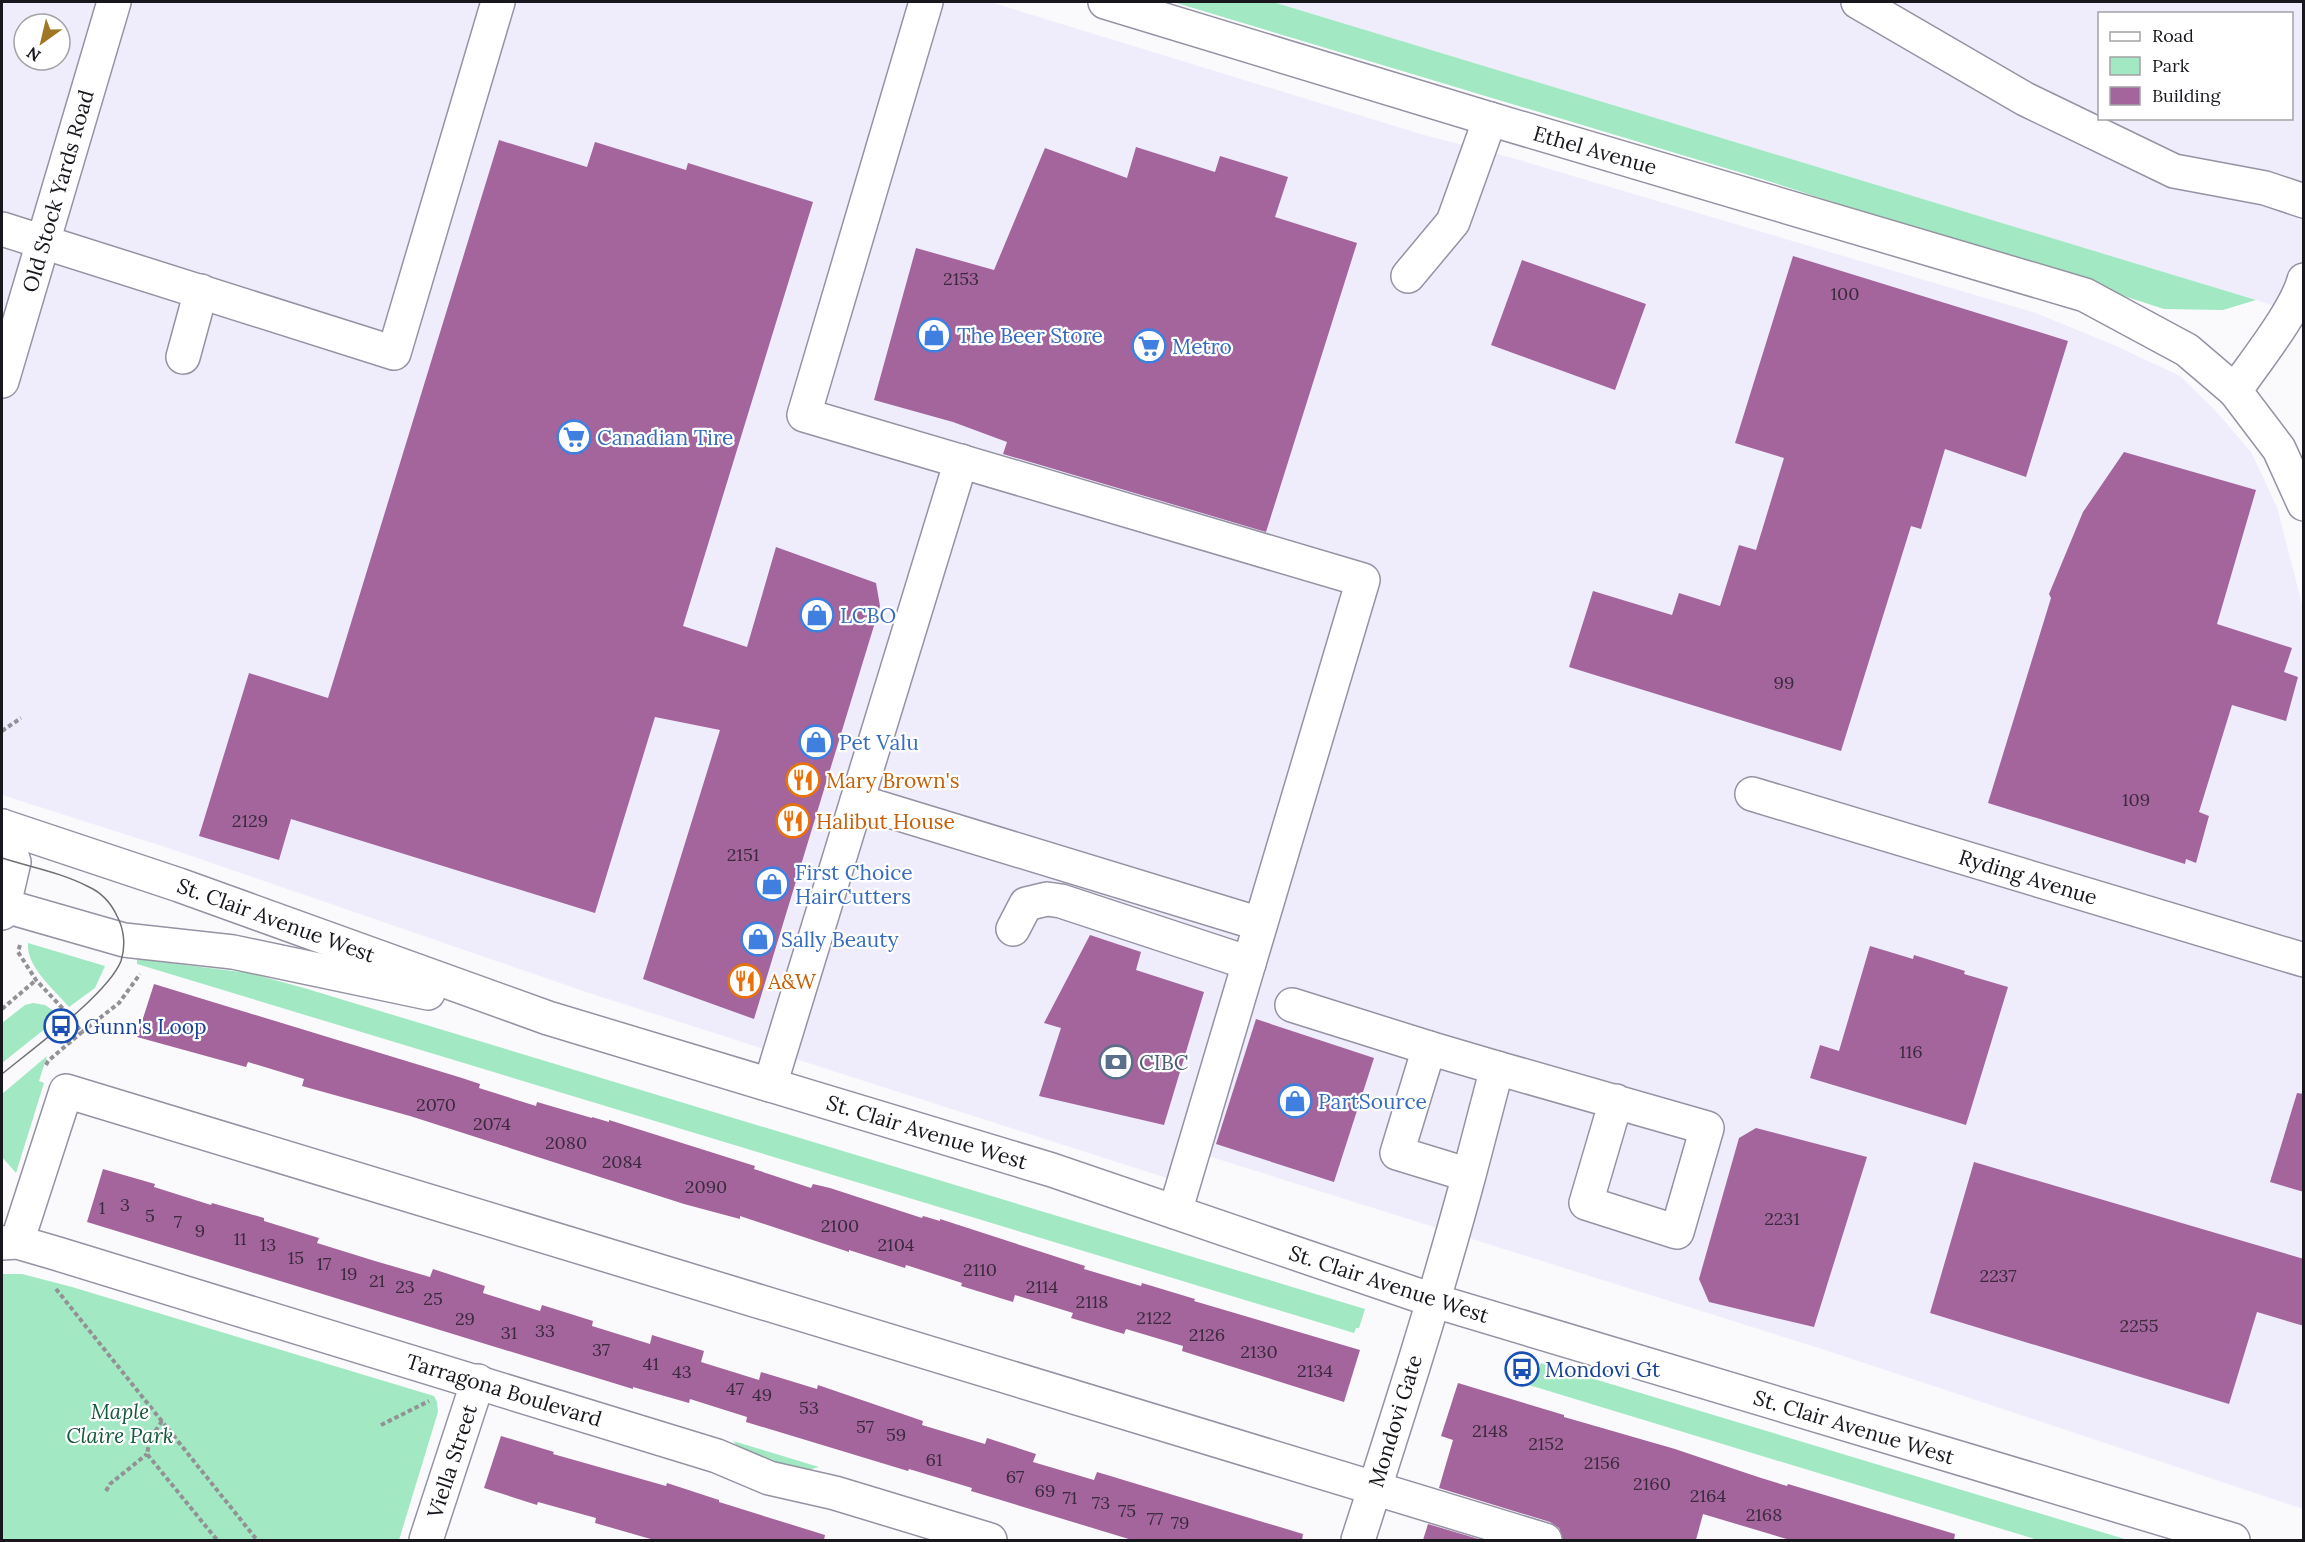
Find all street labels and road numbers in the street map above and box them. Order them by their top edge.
street label: Old Stock Yards Road [16,87,100,295]
street label: Ethel Avenue [1530,119,1660,181]
street label: Ryding Avenue [1955,843,2101,911]
street label: St. Clair Avenue West [173,872,379,969]
street label: St. Clair Avenue West [823,1089,1031,1176]
street label: St. Clair Avenue West [1286,1239,1493,1329]
street label: Tarragona Boulevard [403,1347,605,1433]
street label: Mondovi Gate [1362,1351,1428,1491]
street label: St. Clair Avenue West [1750,1384,1958,1471]
street label: Viella Street [421,1400,483,1522]

